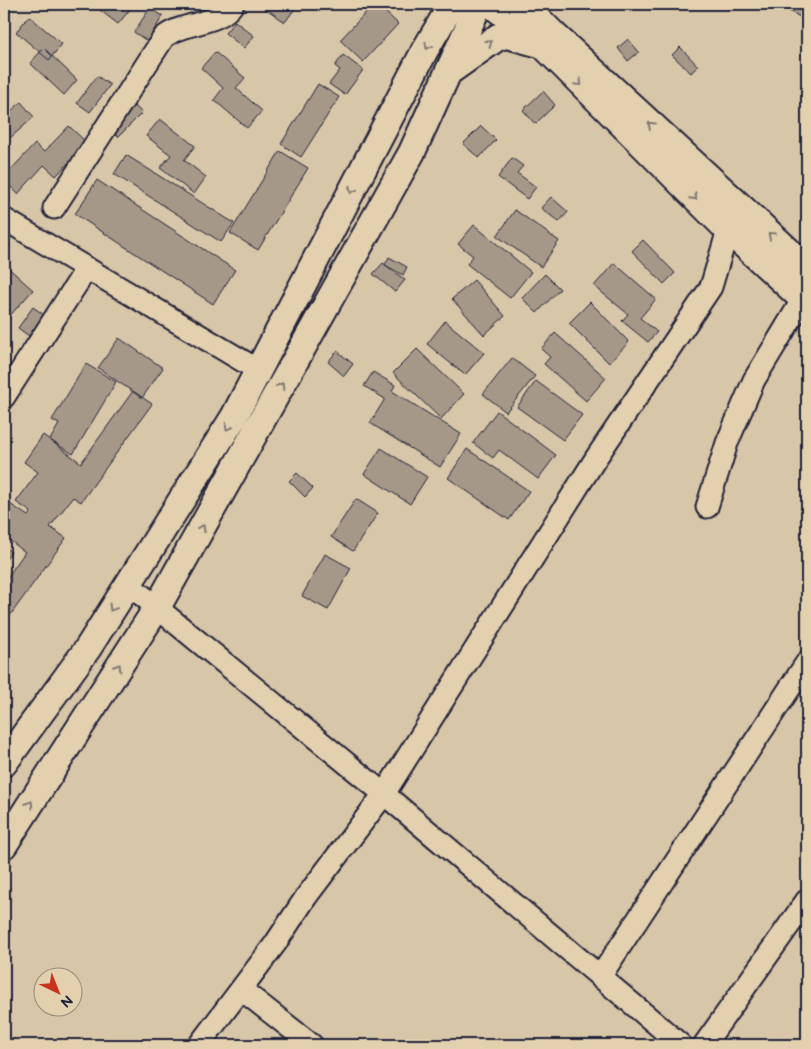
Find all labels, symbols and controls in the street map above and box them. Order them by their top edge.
one-way arrow [483,40,493,49]
one-way arrow [424,41,434,50]
one-way arrow [573,77,582,86]
one-way arrow [648,122,657,131]
one-way arrow [348,185,358,194]
one-way arrow [689,191,698,200]
one-way arrow [768,232,777,241]
one-way arrow [275,383,285,392]
one-way arrow [224,421,234,430]
one-way arrow [195,524,205,533]
one-way arrow [109,603,118,612]
one-way arrow [112,664,122,673]
one-way arrow [24,800,33,810]
north arrow [32,966,82,1016]
text: N [57,991,76,1011]

